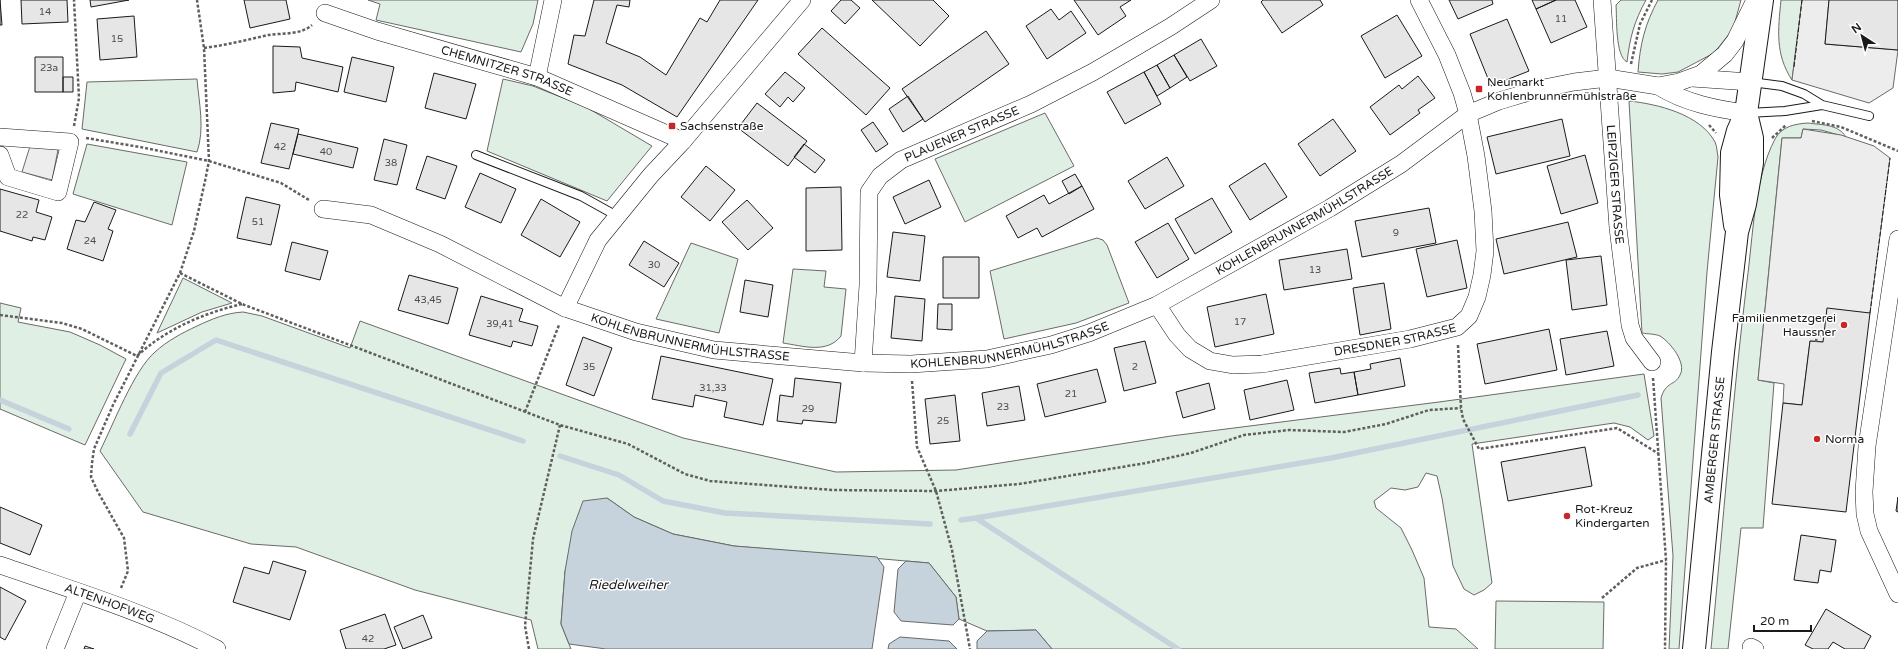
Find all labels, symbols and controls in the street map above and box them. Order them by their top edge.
house number: 14 [39,6,51,18]
house number: 11 [1555,13,1567,25]
north arrow [1842,16,1882,56]
text: N [1849,20,1864,36]
house number: 15 [111,33,123,45]
street label: CHEMNITZER STRASSE [439,43,575,99]
house number: 23a [40,62,58,74]
place label: Neumarkt Kohlenbrunnermühlstraße [1487,75,1637,103]
marker: Neumarkt Kohlenbrunnermühlstraße [1474,84,1484,94]
street label: PLAUENER STRASSE [902,103,1021,165]
place label: Sachsenstraße [680,119,764,133]
marker: Sachsenstraße [667,121,677,131]
street label: LEIPZIGER STRASSE [1604,124,1627,245]
house number: 42 [274,141,286,153]
house number: 40 [320,146,332,158]
house number: 38 [385,157,397,169]
street label: KOHLENBRUNNERMÜHLSTRASSE [1213,163,1396,278]
house number: 22 [16,209,28,221]
house number: 51 [252,216,264,228]
house number: 9 [1393,227,1399,239]
house number: 24 [84,235,96,247]
house number: 30 [648,259,660,271]
house number: 13 [1309,264,1321,276]
house number: 43,45 [414,294,442,306]
street label: KOHLENBRUNNERMÜHLSTRASSE [589,310,791,364]
place label: Familienmetzgerei Haussner [1732,311,1836,339]
house number: 17 [1234,316,1246,328]
house number: 39,41 [486,318,514,330]
street label: KOHLENBRUNNERMÜHLSTRASSE [910,318,1111,371]
street label: DRESDNER STRASSE [1333,320,1458,359]
marker: Familienmetzgerei Haussner [1839,320,1849,330]
house number: 35 [583,361,595,373]
house number: 2 [1132,361,1138,373]
street label: AMBERGER STRASSE [1701,375,1728,504]
house number: 31,33 [699,382,727,394]
house number: 21 [1065,388,1077,400]
house number: 23 [997,401,1009,413]
house number: 29 [802,403,814,415]
house number: 25 [937,415,949,427]
place label: Norma [1825,432,1864,446]
marker: Norma [1812,434,1822,444]
place label: Rot-Kreuz Kindergarten [1575,502,1650,530]
marker: Rot-Kreuz Kindergarten [1562,511,1572,521]
water label: Riedelweiher [588,577,670,593]
street label: ALTENHOFWEG [63,580,156,626]
scale bar [1754,607,1811,633]
text: 20 m [1760,614,1789,628]
house number: 42 [362,633,374,645]

